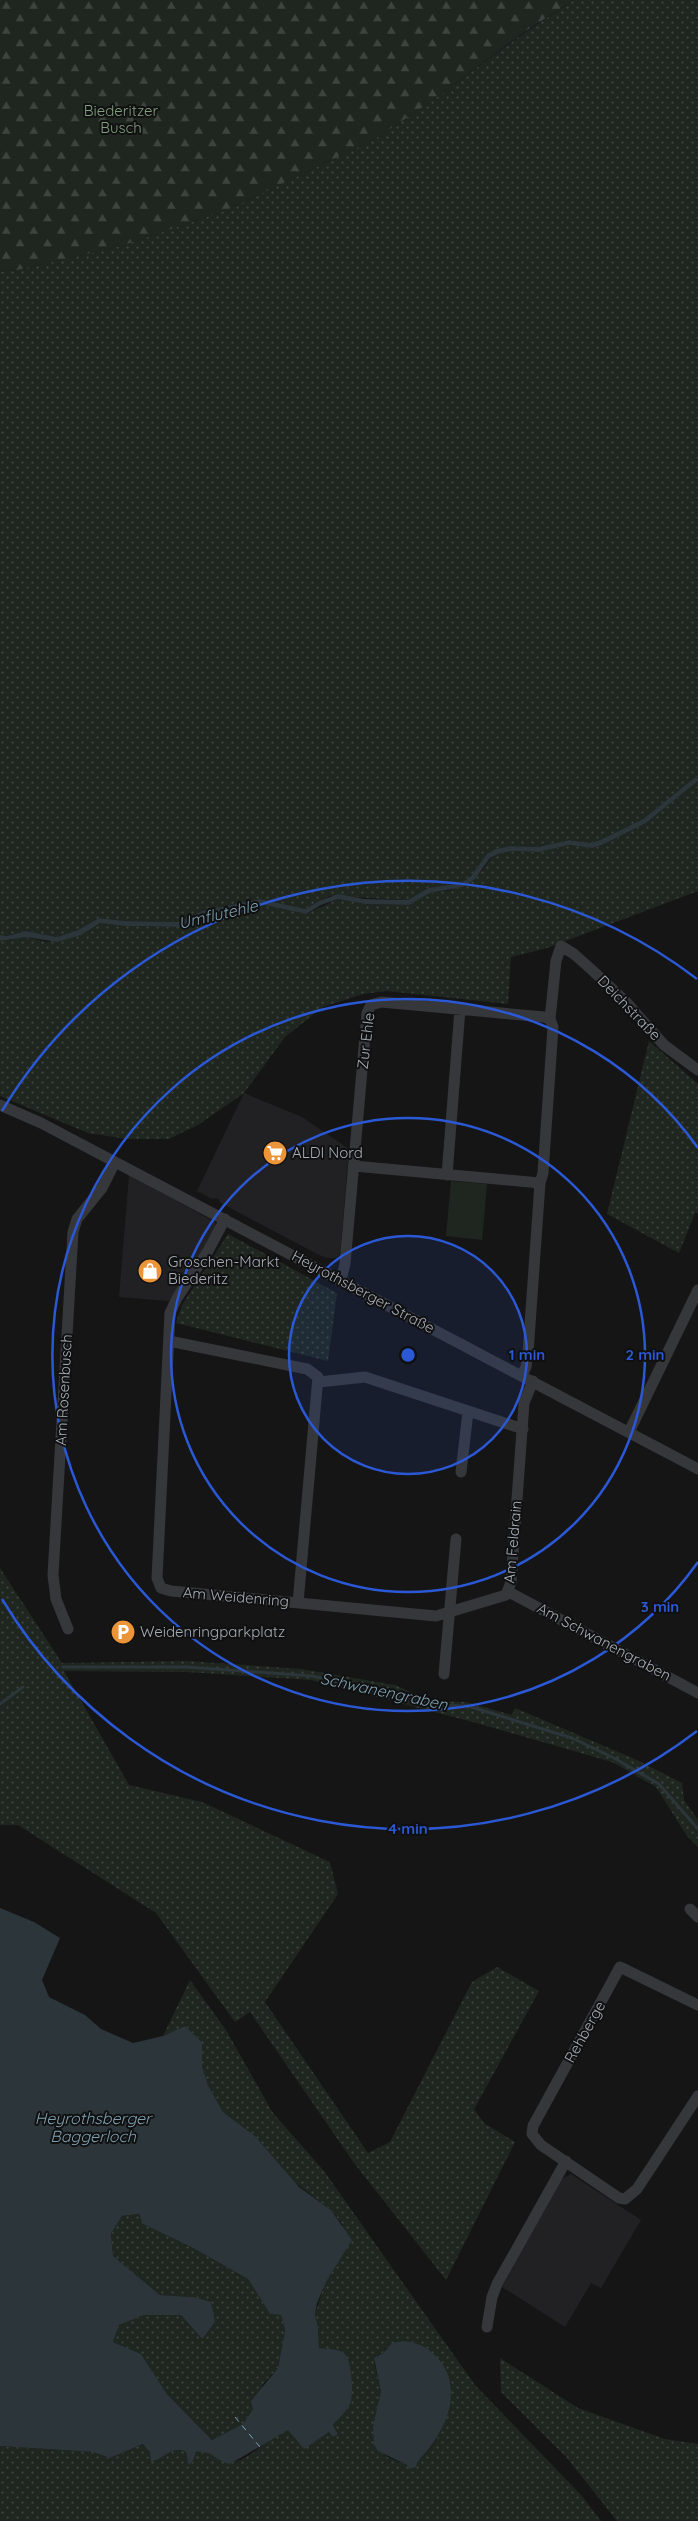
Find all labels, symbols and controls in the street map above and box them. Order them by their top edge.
park label: Biederitzer Busch [84,101,158,137]
water label: Umflutehle [177,895,260,933]
street label: Deichstraße [594,971,665,1044]
street label: Zur Ehle [353,1012,378,1070]
supermarket icon: ALDI Nord [262,1140,288,1166]
place label: ALDI Nord [292,1143,363,1162]
street label: Heyrothsberger Straße [289,1246,438,1337]
place label: Groschen-Markt Biederitz [168,1252,280,1288]
shop icon: Groschen-Markt Biederitz [137,1258,163,1284]
street label: Am Rosenbusch [51,1334,76,1446]
text: 1 min [509,1345,545,1364]
text: 2 min [625,1345,665,1364]
centre of rings [399,1346,417,1364]
street label: Am Feldrain [499,1500,526,1584]
street label: Am Weidenring [182,1582,290,1611]
text: 3 min [641,1597,679,1616]
street label: Am Schwanengraben [534,1598,674,1685]
parking icon: Weidenringparkplatz [110,1619,136,1645]
place label: Weidenringparkplatz [140,1622,285,1641]
water label: Schwanengraben [319,1668,450,1714]
text: 4 min [388,1819,428,1838]
street label: Rehberge [560,1998,609,2066]
water label: Heyrothsberger Baggerloch [35,2108,153,2146]

